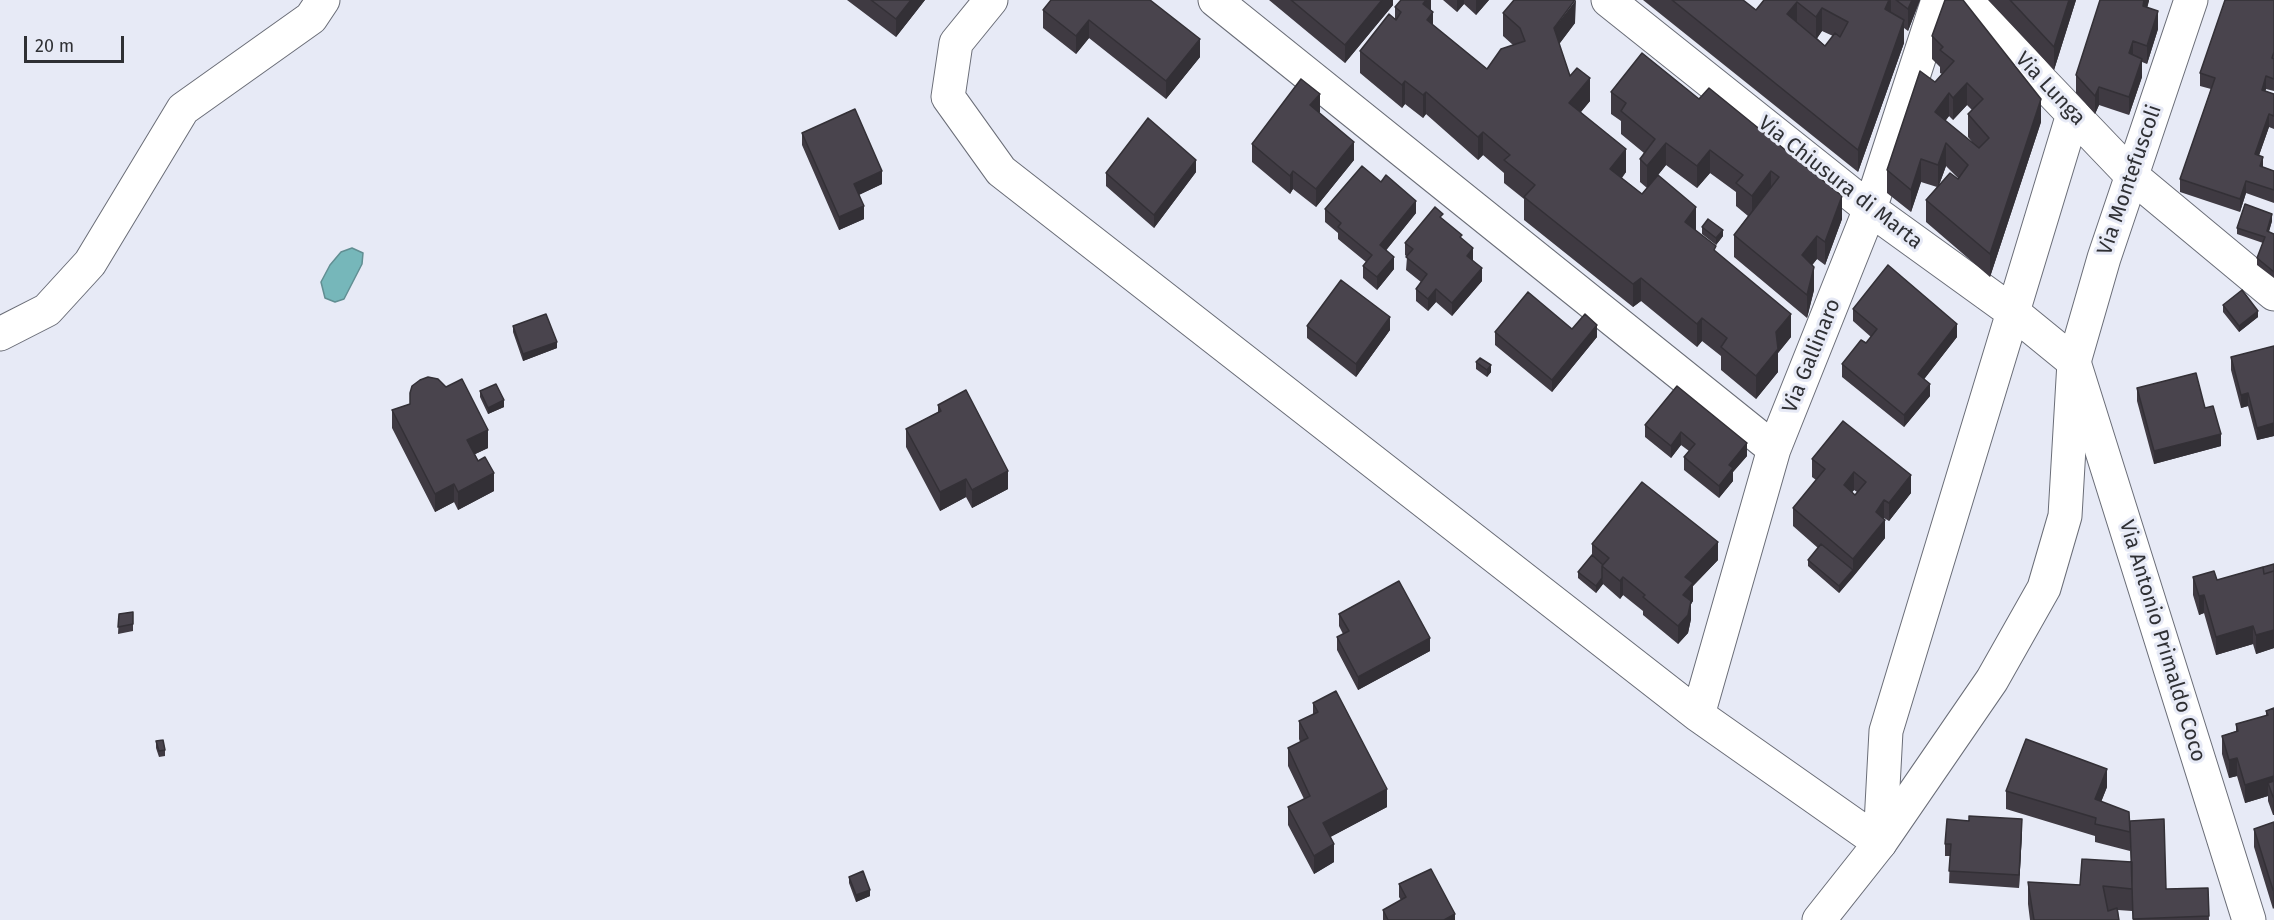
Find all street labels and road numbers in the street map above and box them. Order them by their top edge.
street label: Via Lunga [2010,47,2090,131]
street label: Via Montefuscoli [2092,102,2168,258]
street label: Via Chiusura di Marta [1753,111,1927,255]
street label: Via Gallinaro [1778,295,1846,417]
street label: Via Antonio Primaldo Coco [2113,517,2211,765]

